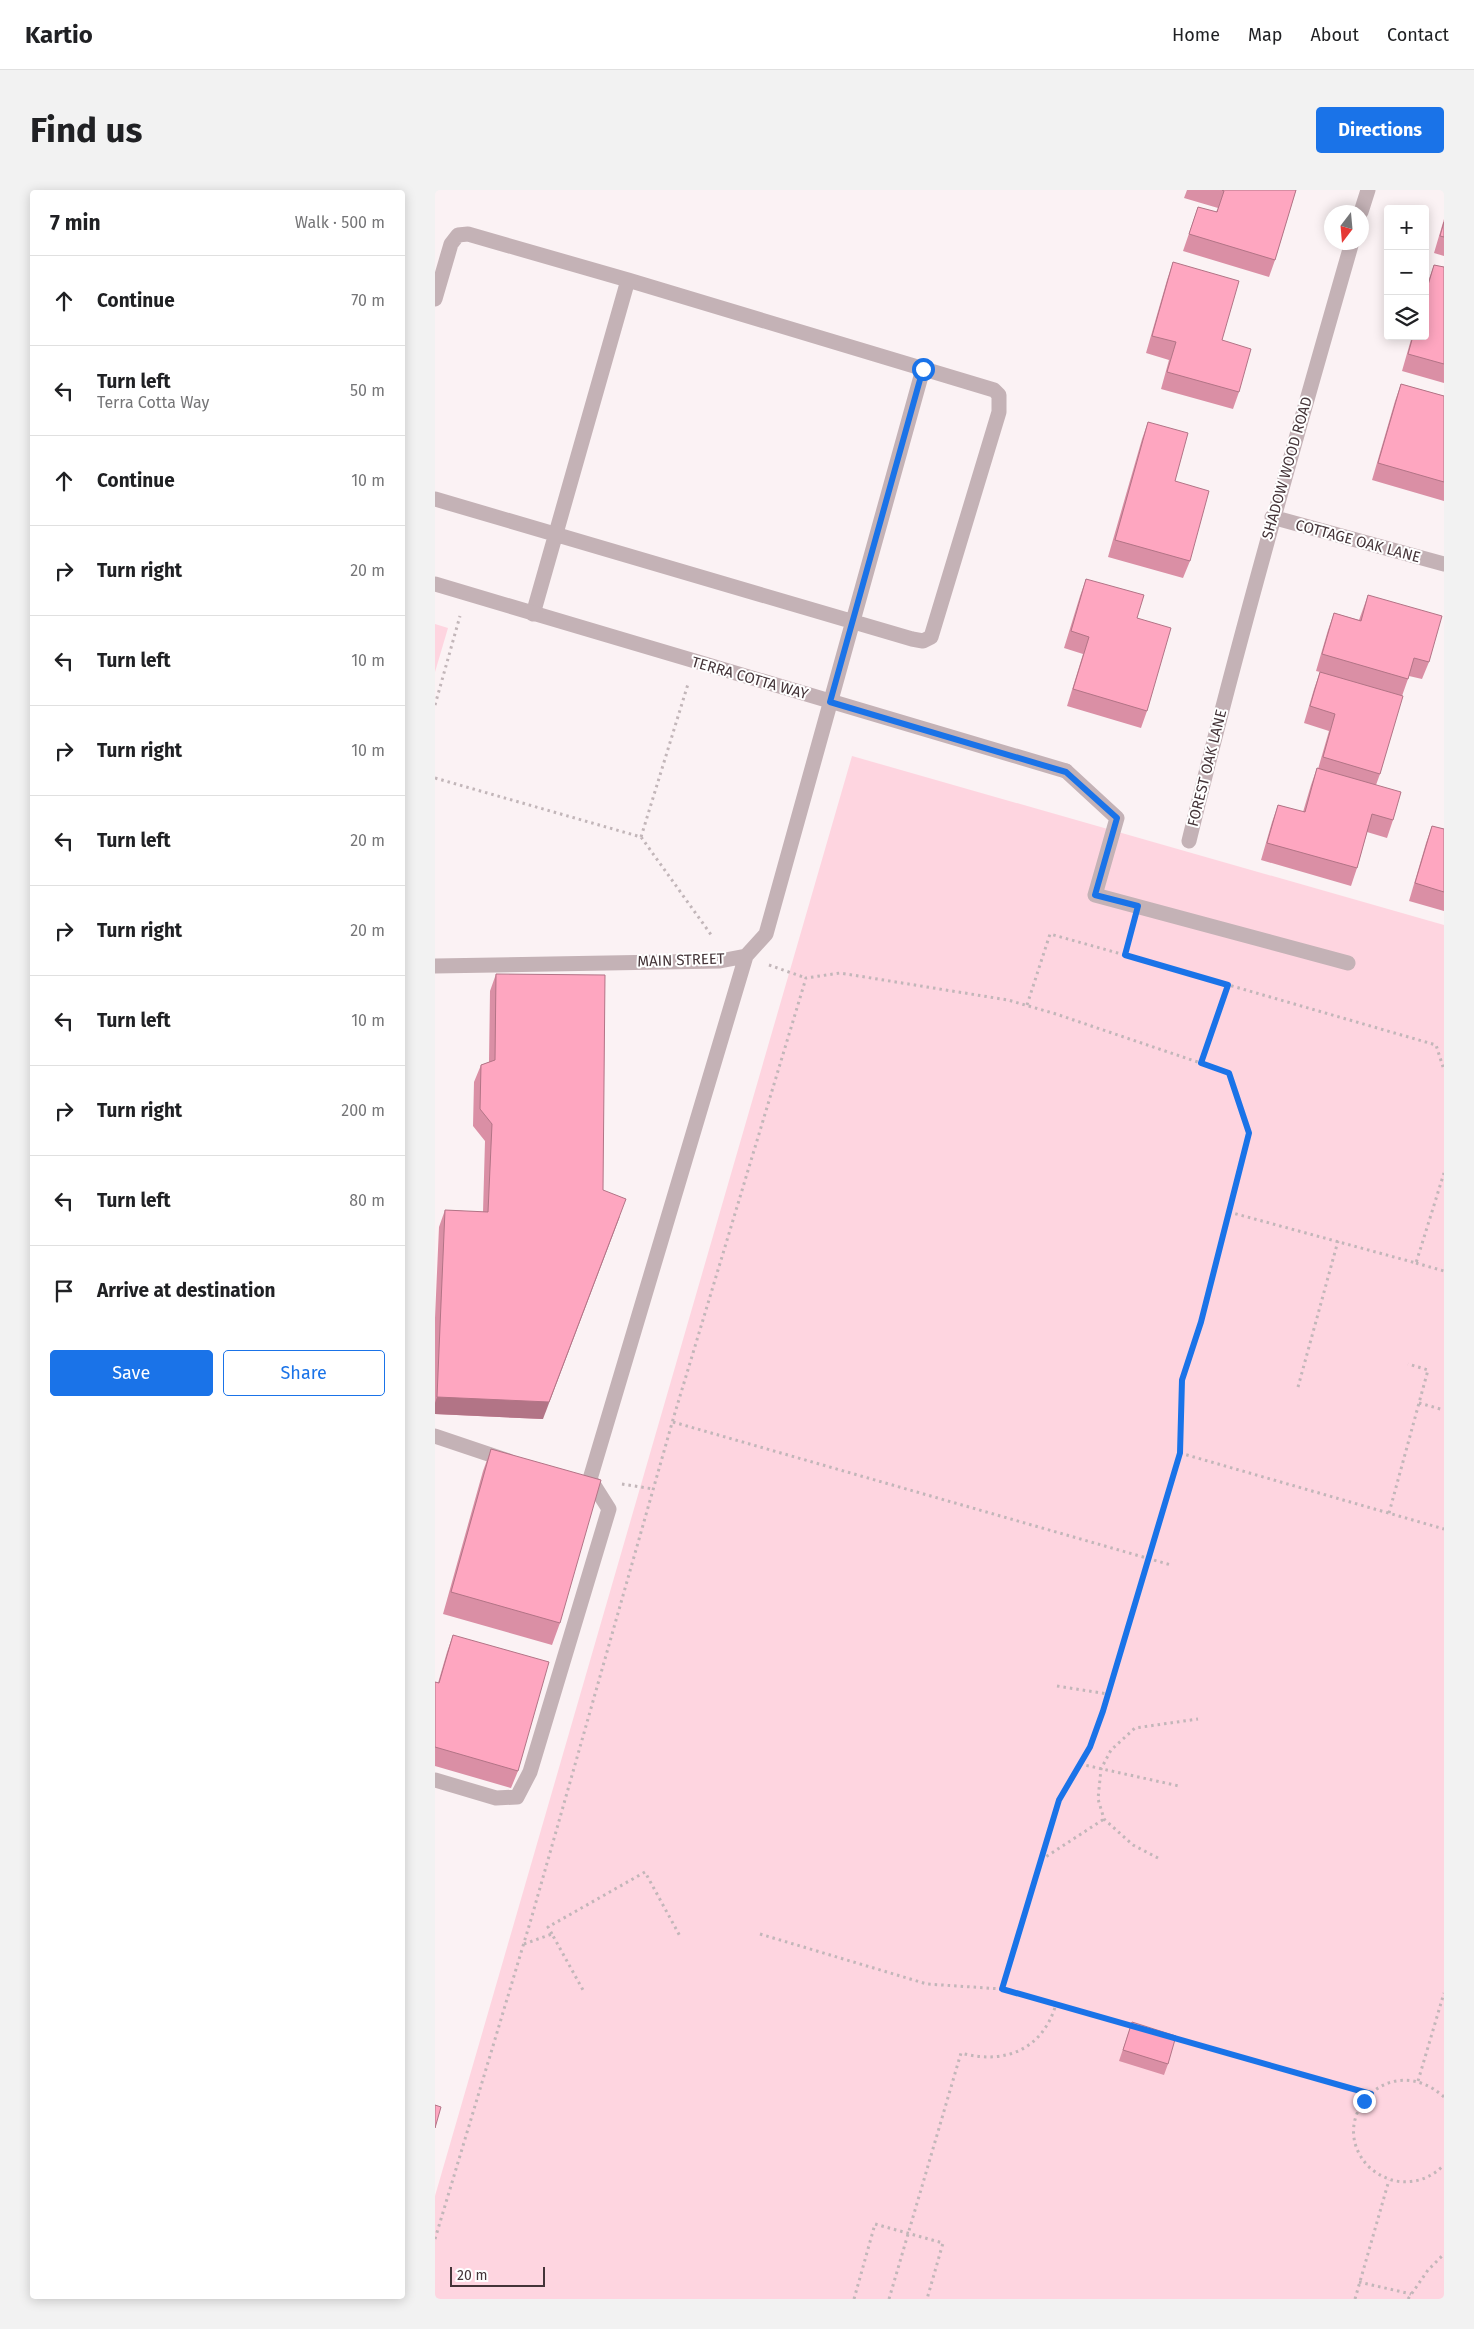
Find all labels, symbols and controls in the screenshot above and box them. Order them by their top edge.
text: Kartio [25,21,93,49]
text: Home [1172,24,1220,46]
text: Map [1248,24,1282,46]
text: About [1310,24,1359,46]
text: Contact [1387,24,1449,46]
button: Directions [1316,107,1444,153]
text: Find us [30,109,142,151]
north arrow [1324,205,1369,250]
map controls [1384,205,1429,340]
button: + [1384,205,1429,250]
text: 7 min [50,210,101,236]
text: Walk · 500 m [295,213,385,232]
button: − [1384,250,1429,295]
icon: ahead [50,287,78,315]
text: Continue [97,289,175,312]
text: 70 m [351,291,385,310]
button: layers [1384,295,1429,340]
route start [912,358,935,381]
text: Turn left [97,370,171,393]
icon: left [50,377,78,405]
text: 50 m [350,381,385,400]
text: Terra Cotta Way [97,393,209,412]
street label: SHADOW WOOD ROAD [1258,395,1316,541]
icon: ahead [50,467,78,495]
text: Continue [97,469,175,492]
text: 10 m [351,471,385,490]
street label: COTTAGE OAK LANE [1294,516,1422,566]
icon: right [50,557,78,585]
text: Turn right [97,559,182,582]
text: 20 m [350,561,385,580]
icon: left [50,647,78,675]
text: Turn left [97,649,171,672]
text: 10 m [351,651,385,670]
street label: TERRA COTTA WAY [690,653,811,703]
street label: FOREST OAK LANE [1184,708,1230,828]
icon: right [50,737,78,765]
text: Turn right [97,739,182,762]
text: 10 m [351,741,385,760]
icon: left [50,827,78,855]
text: Turn left [97,829,171,852]
text: 20 m [350,831,385,850]
icon: right [50,917,78,945]
text: Turn right [97,919,182,942]
text: 20 m [350,921,385,940]
street label: MAIN STREET [637,949,725,971]
icon: left [50,1007,78,1035]
text: Turn left [97,1009,171,1032]
text: 10 m [351,1011,385,1030]
icon: right [50,1097,78,1125]
text: Turn right [97,1099,182,1122]
text: 200 m [341,1101,385,1120]
icon: left [50,1187,78,1215]
text: Turn left [97,1189,171,1212]
text: 80 m [349,1191,385,1210]
icon: arrive [50,1277,78,1305]
text: Arrive at destination [97,1279,276,1302]
button: Save [50,1350,213,1396]
button: Share [223,1350,385,1396]
route end [1353,2090,1376,2113]
scale bar [450,2264,545,2287]
text: 20 m [457,2267,487,2284]

